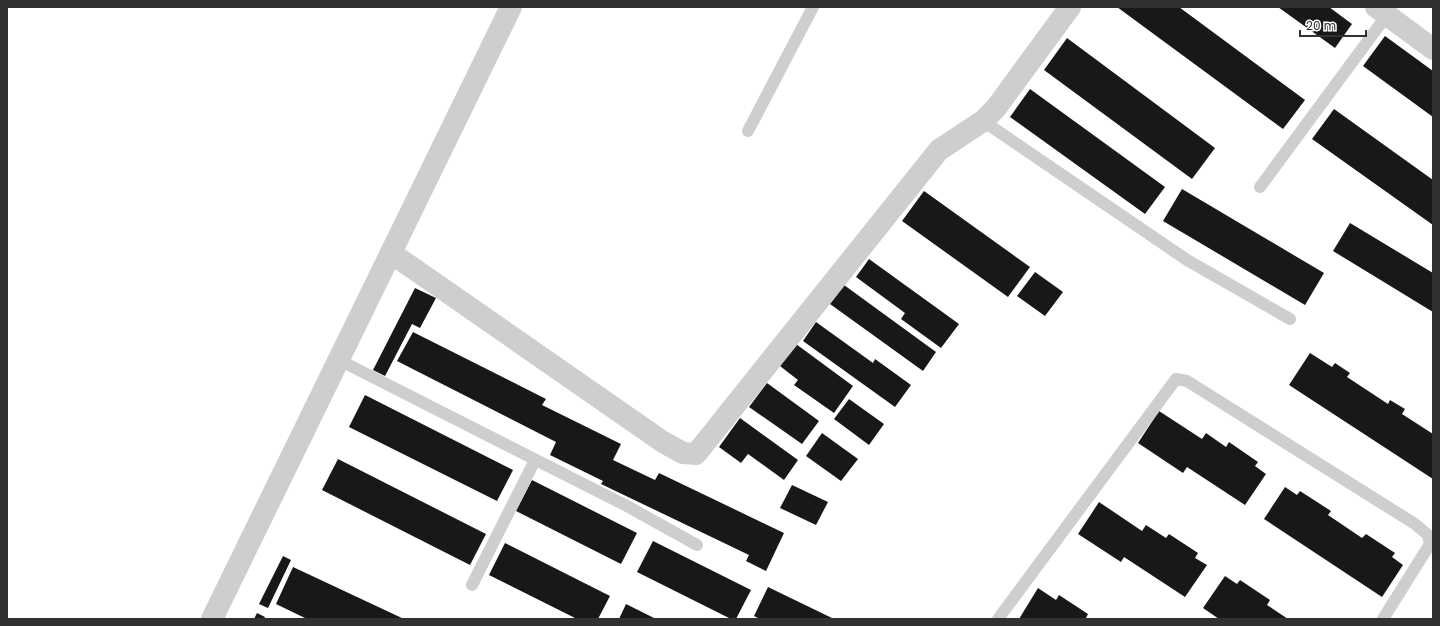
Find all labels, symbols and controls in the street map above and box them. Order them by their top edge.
scale bar [1300,12,1366,38]
text: 20 m [1306,17,1336,34]

